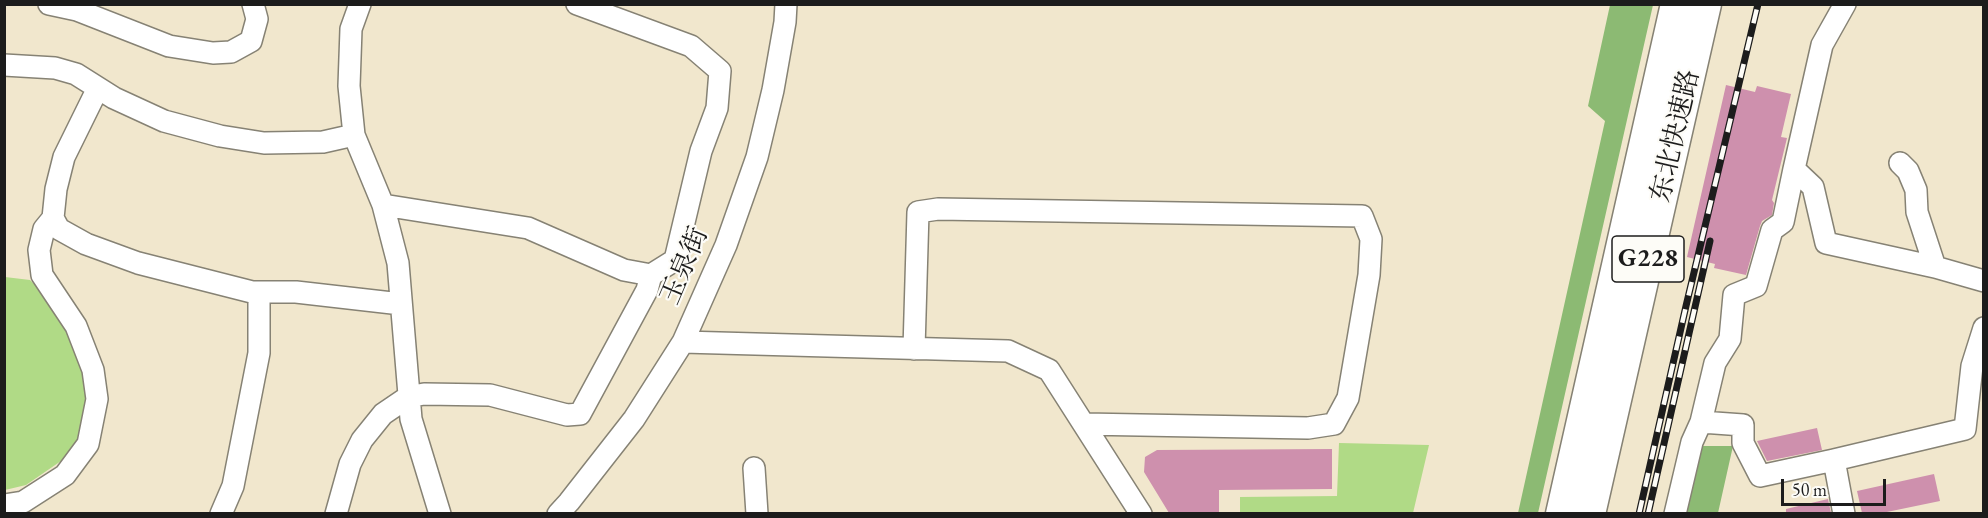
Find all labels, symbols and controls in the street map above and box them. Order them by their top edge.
street label: 东北快速路 [1645,67,1707,205]
street label: 玉泉街 [654,222,716,310]
road number: G228 [1612,236,1684,282]
scale bar [1784,467,1889,505]
text: 50 m [1792,478,1827,501]

